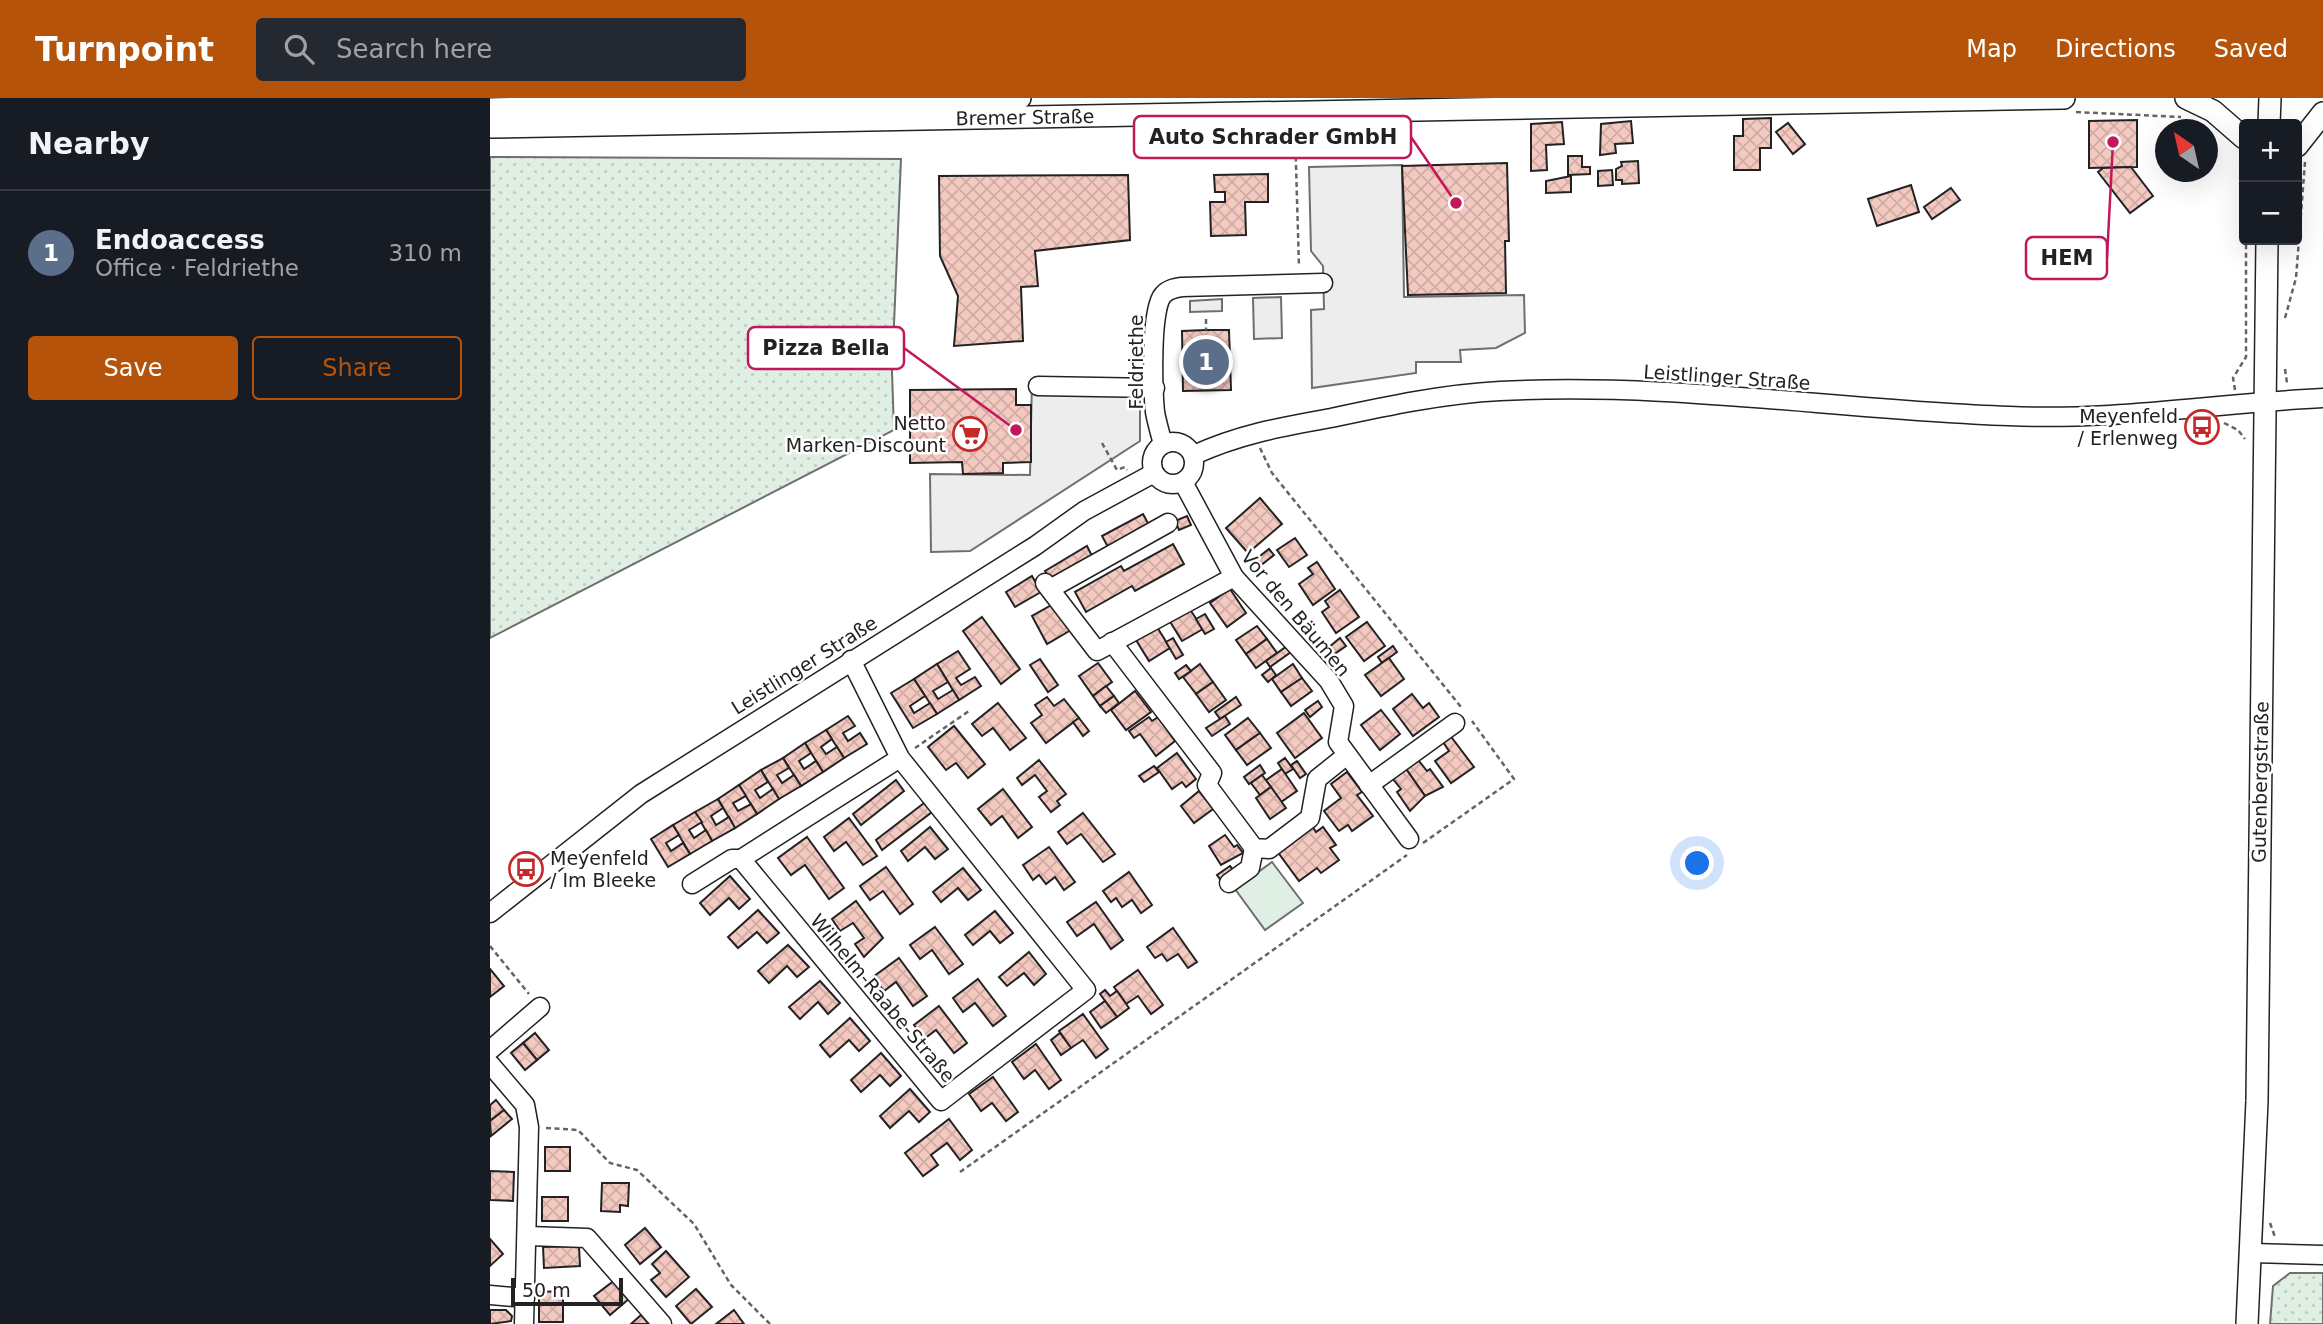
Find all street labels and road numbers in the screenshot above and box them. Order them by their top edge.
street label: Bremer Straße [955,105,1095,129]
street label: Feldriethe [1125,315,1147,409]
street label: Leistlinger Straße [1643,360,1811,394]
street label: Vor den Bäumen [1237,545,1355,681]
street label: Leistlinger Straße [727,611,881,719]
street label: Gutenbergstraße [2248,701,2272,863]
street label: Wilhelm-Raabe-Straße [806,909,960,1087]

